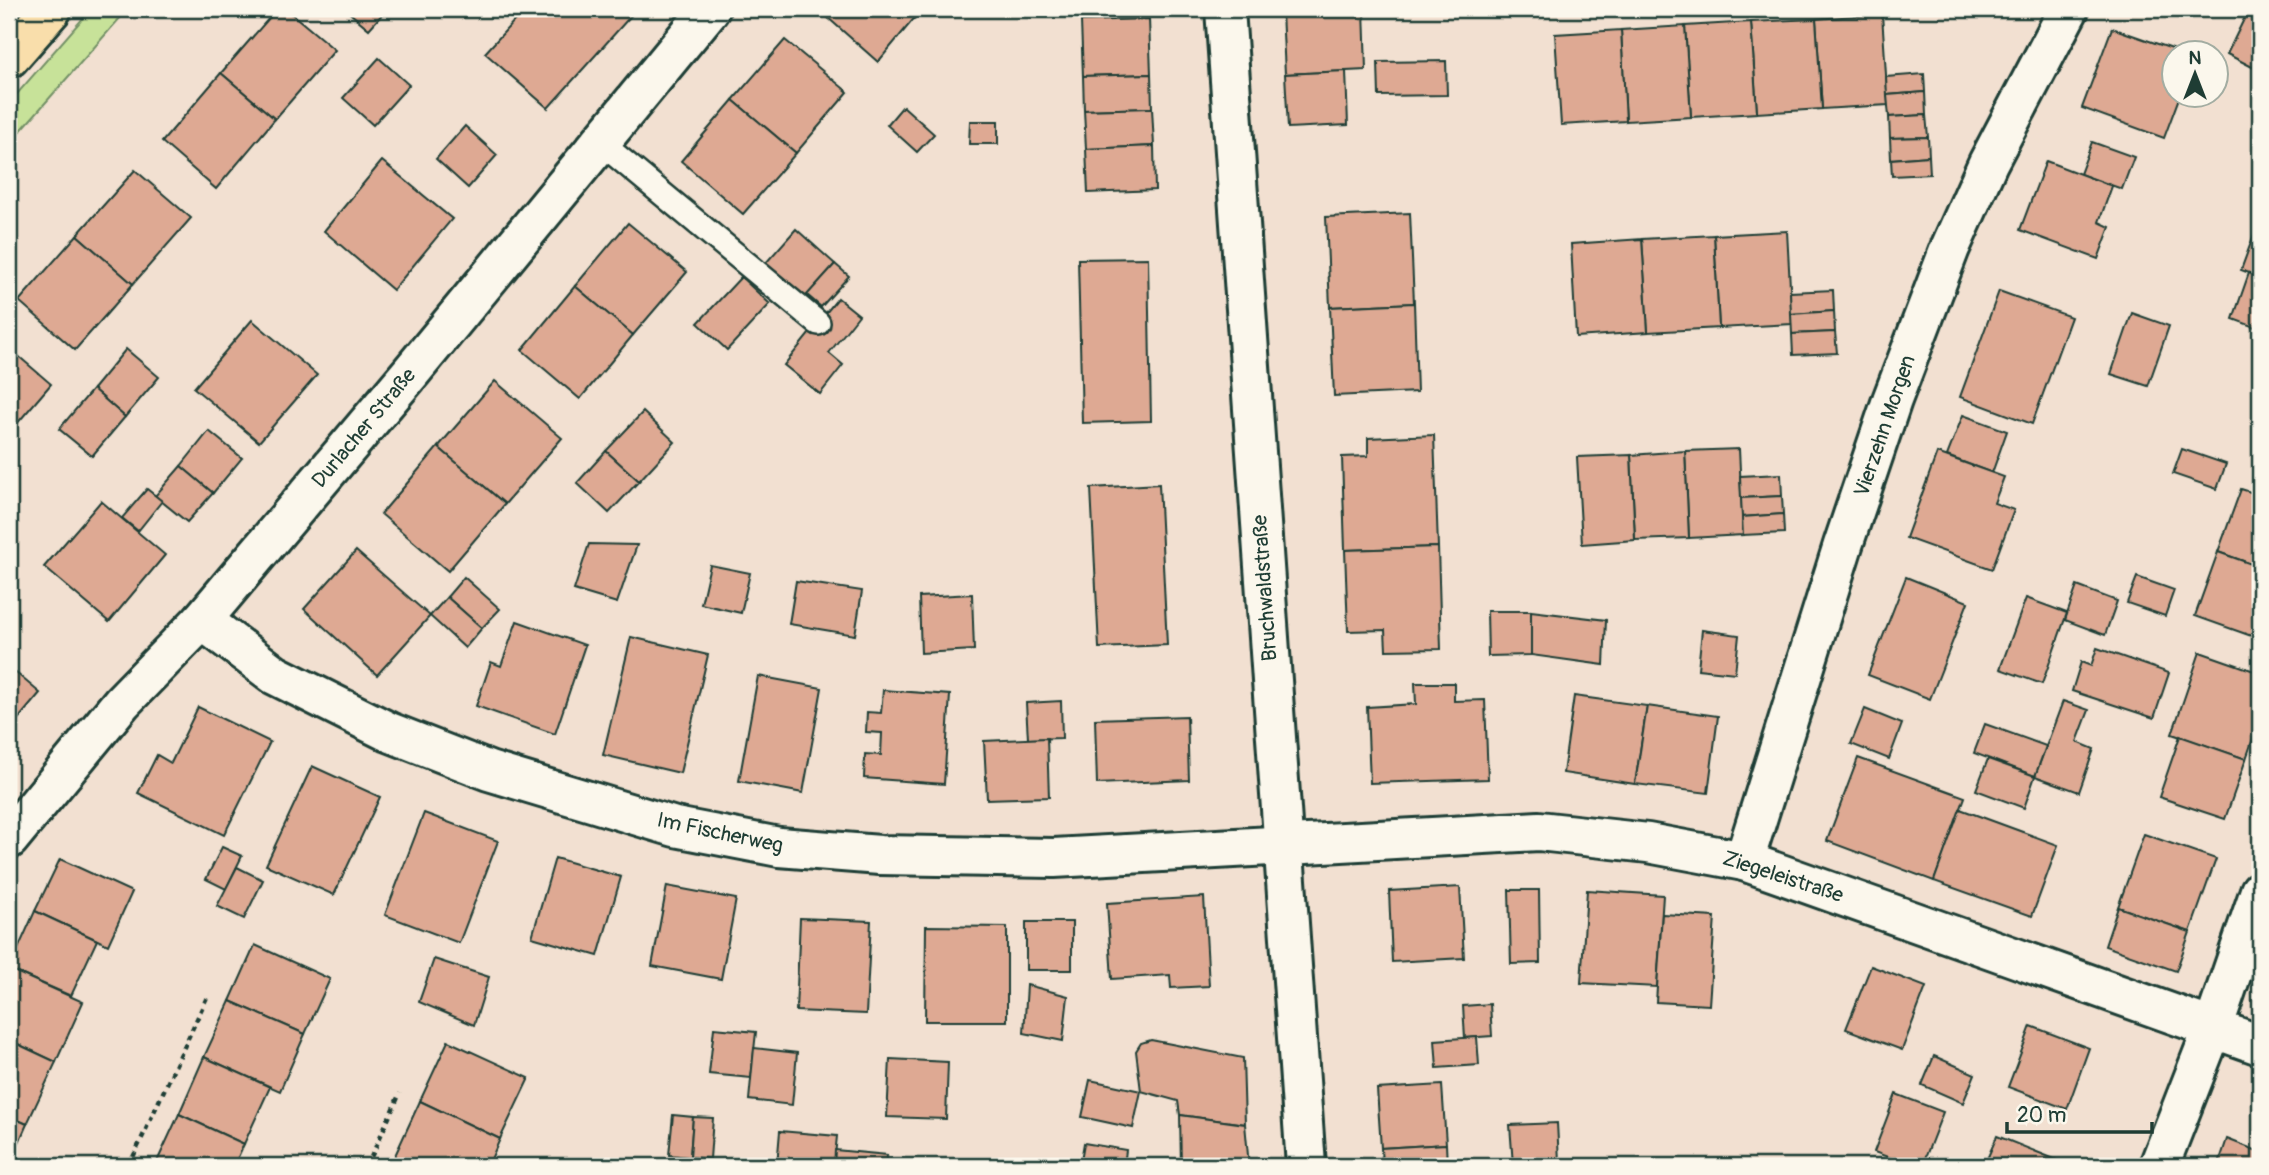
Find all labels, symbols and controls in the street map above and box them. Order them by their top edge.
north arrow [2160,38,2230,108]
text: N [2189,46,2202,70]
street label: Vierzehn Morgen [1848,352,1922,500]
street label: Durlacher Straße [306,362,422,493]
street label: Bruchwaldstraße [1246,513,1284,662]
street label: Im Fischerweg [654,806,786,860]
street label: Ziegeleistraße [1719,845,1847,909]
scale bar [2007,1091,2152,1135]
text: 20 m [2017,1102,2066,1129]

